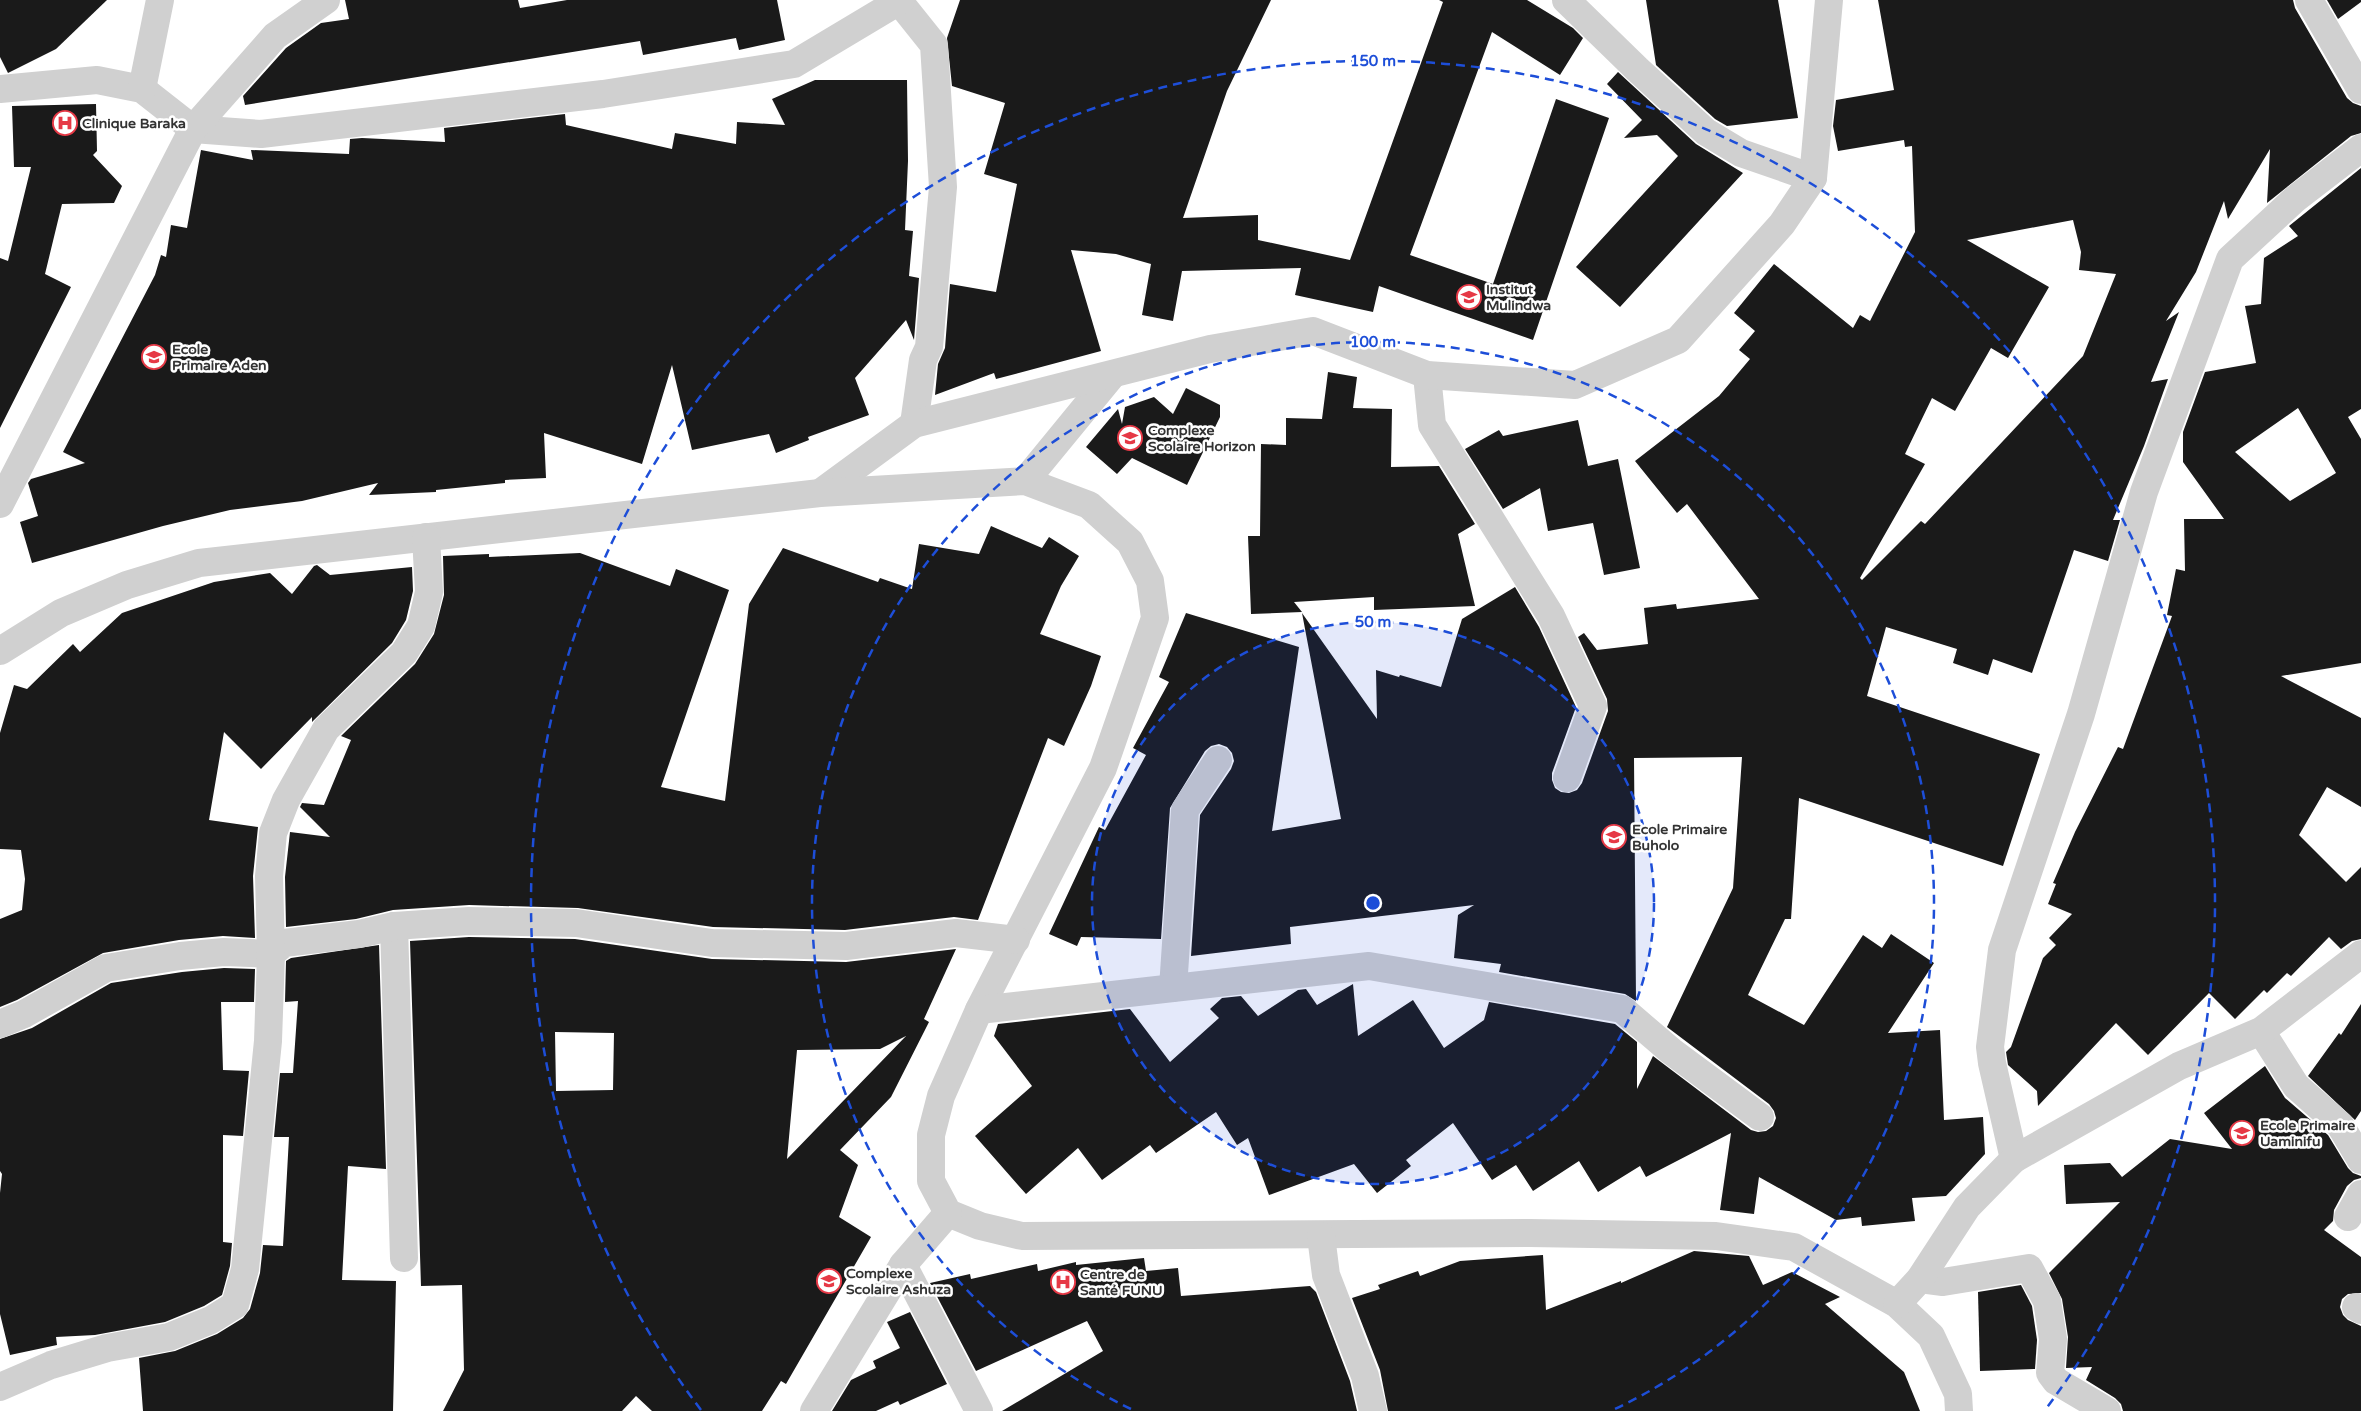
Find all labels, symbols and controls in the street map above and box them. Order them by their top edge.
text: 150 m [1350,52,1396,70]
hospital icon: Clinique Baraka [52,110,78,136]
place label: Clinique Baraka [82,115,186,132]
place label: Institut Mulindwa [1486,281,1551,314]
school or university icon: Institut Mulindwa [1456,284,1482,310]
text: 100 m [1350,333,1396,351]
place label: Ecole Primaire Aden [172,341,267,374]
school or university icon: Ecole Primaire Aden [141,344,167,370]
place label: Complexe Scolaire Horizon [1148,422,1256,455]
school or university icon: Complexe Scolaire Horizon [1117,425,1143,451]
text: 50 m [1355,613,1391,631]
place label: Ecole Primaire Buholo [1632,821,1727,854]
school or university icon: Ecole Primaire Buholo [1601,824,1627,850]
centre of rings [1364,894,1382,912]
place label: Ecole Primaire Uaminifu [2260,1117,2355,1150]
school or university icon: Ecole Primaire Uaminifu [2229,1120,2255,1146]
place label: Complexe Scolaire Ashuza [846,1265,951,1298]
place label: Centre de Santé FUNU [1080,1266,1163,1299]
school or university icon: Complexe Scolaire Ashuza [816,1268,842,1294]
hospital icon: Centre de Santé FUNU [1050,1269,1076,1295]

